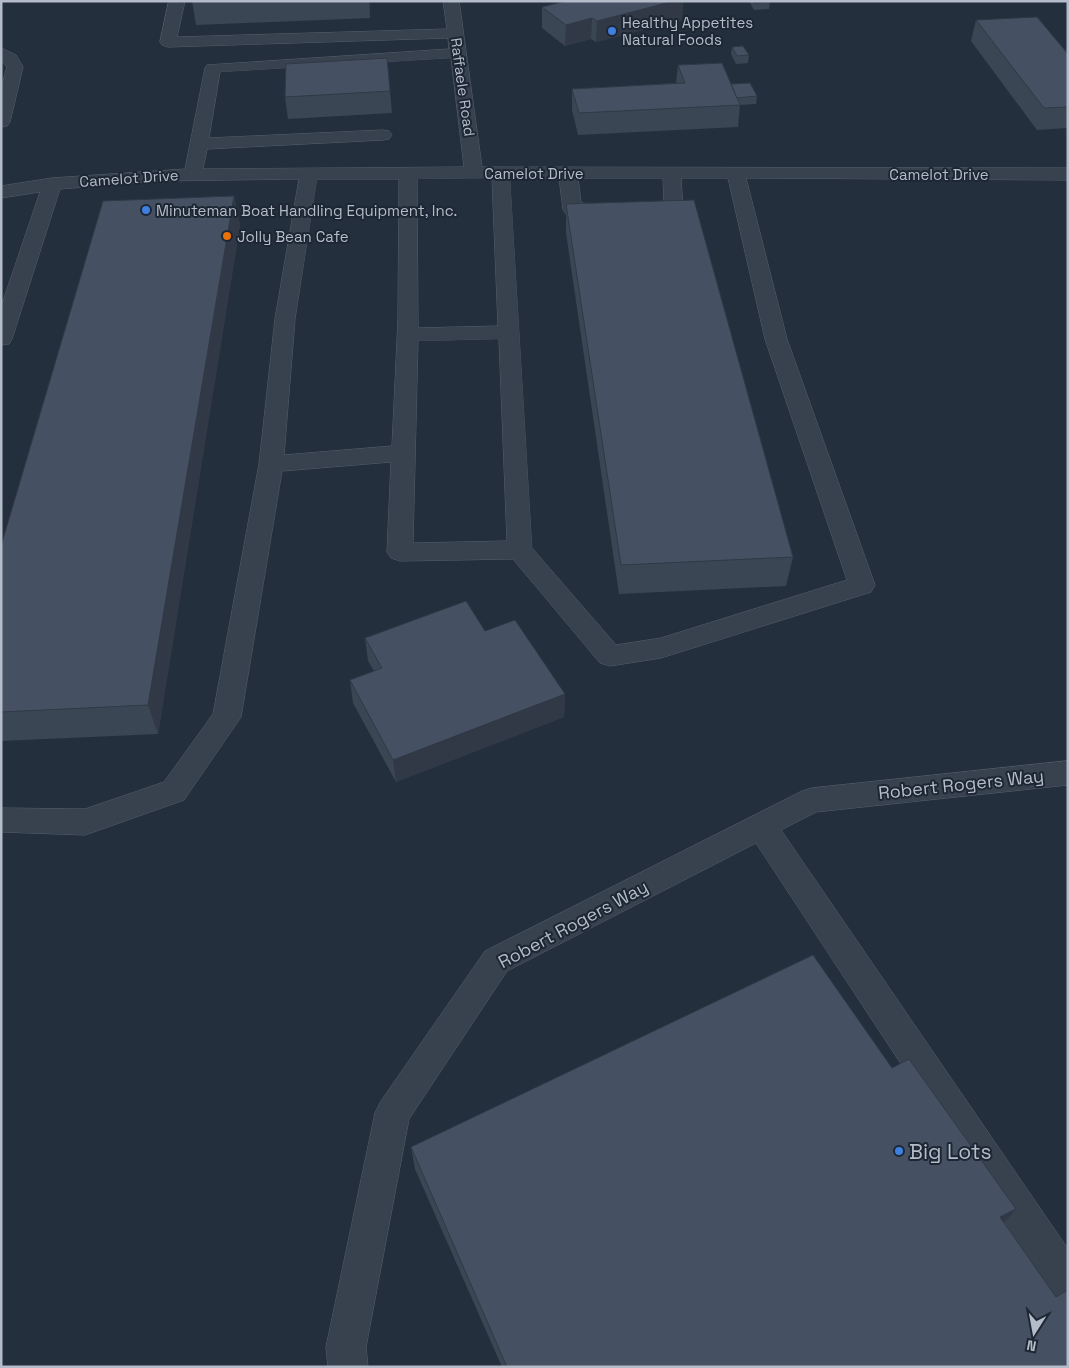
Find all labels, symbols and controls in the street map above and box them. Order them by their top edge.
place label: Healthy Appetites Natural Foods [622,13,753,49]
marker: Healthy Appetites Natural Foods [606,25,618,37]
street label: Raffaele Road [447,36,479,138]
street label: Camelot Drive [484,164,584,183]
street label: Camelot Drive [79,165,179,191]
street label: Camelot Drive [889,165,989,184]
place label: Minuteman Boat Handling Equipment, Inc. [156,201,457,220]
marker: Minuteman Boat Handling Equipment, Inc. [140,204,152,216]
place label: Jolly Bean Cafe [237,227,349,246]
marker: Jolly Bean Cafe [221,230,233,242]
street label: Robert Rogers Way [877,764,1045,804]
street label: Robert Rogers Way [494,875,652,973]
place label: Big Lots [909,1138,992,1165]
marker: Big Lots [893,1145,905,1157]
north arrow [1009,1308,1059,1358]
text: N [1025,1336,1038,1355]

